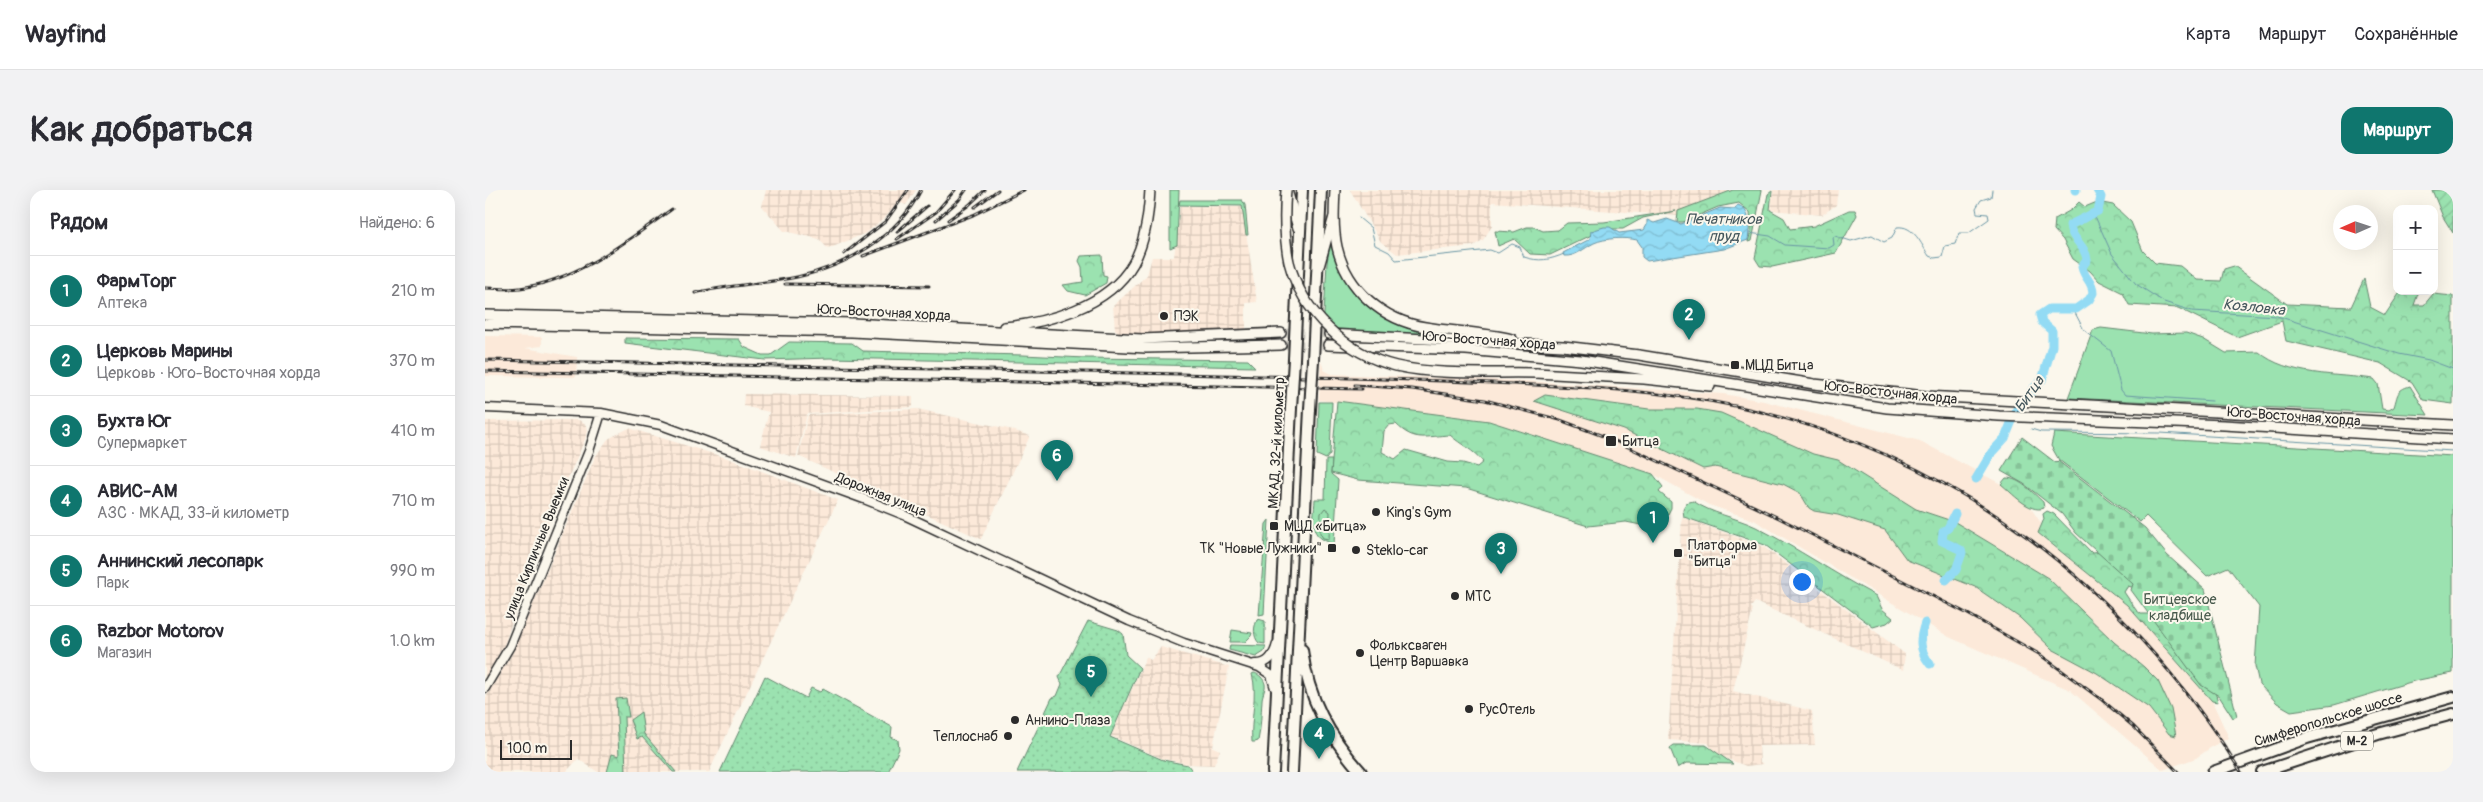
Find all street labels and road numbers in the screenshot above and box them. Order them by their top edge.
street label: Юго-Восточная хорда [817,301,951,324]
street label: Юго-Восточная хорда [1422,327,1556,354]
street label: МКАД, 32-й километр [1265,376,1288,509]
street label: Юго-Восточная хорда [1824,377,1958,408]
street label: Юго-Восточная хорда [2227,403,2361,430]
street label: Дорожная улица [832,468,929,521]
street label: улица Кирпичные Выемки [500,475,573,623]
street label: Симферопольское шоссе [2252,689,2404,750]
road number: М-2 [2341,732,2373,750]

